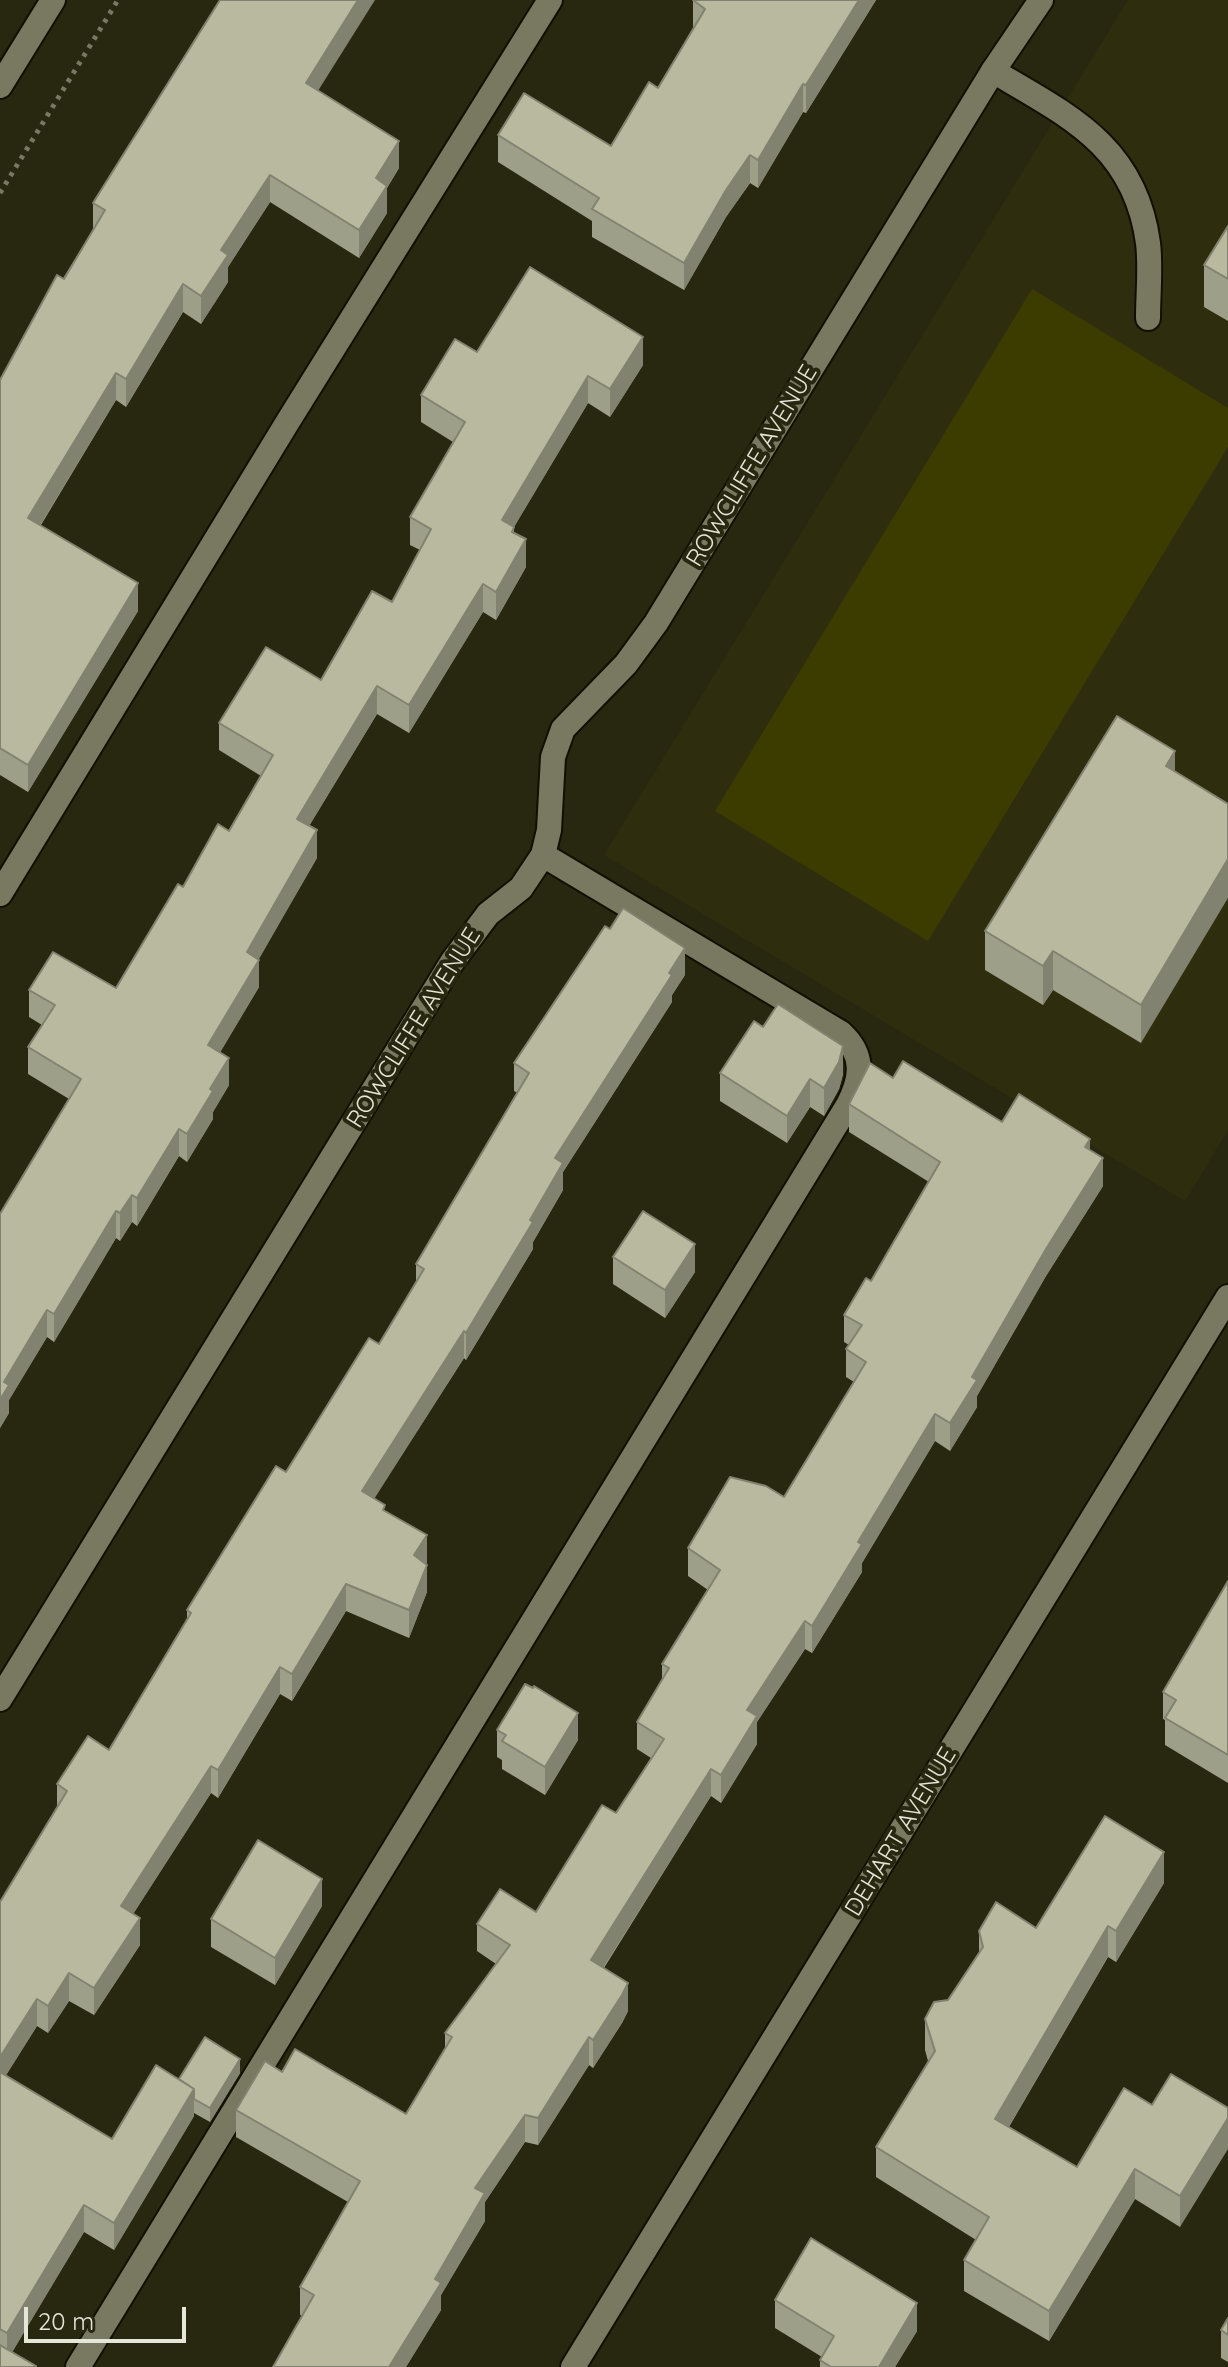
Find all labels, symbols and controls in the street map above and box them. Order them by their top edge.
street label: ROWCLIFFE AVENUE [680,360,824,572]
street label: ROWCLIFFE AVENUE [341,923,487,1133]
street label: DEHART AVENUE [839,1742,963,1922]
scale bar [28,2291,190,2341]
text: 20 m [38,2306,94,2336]

